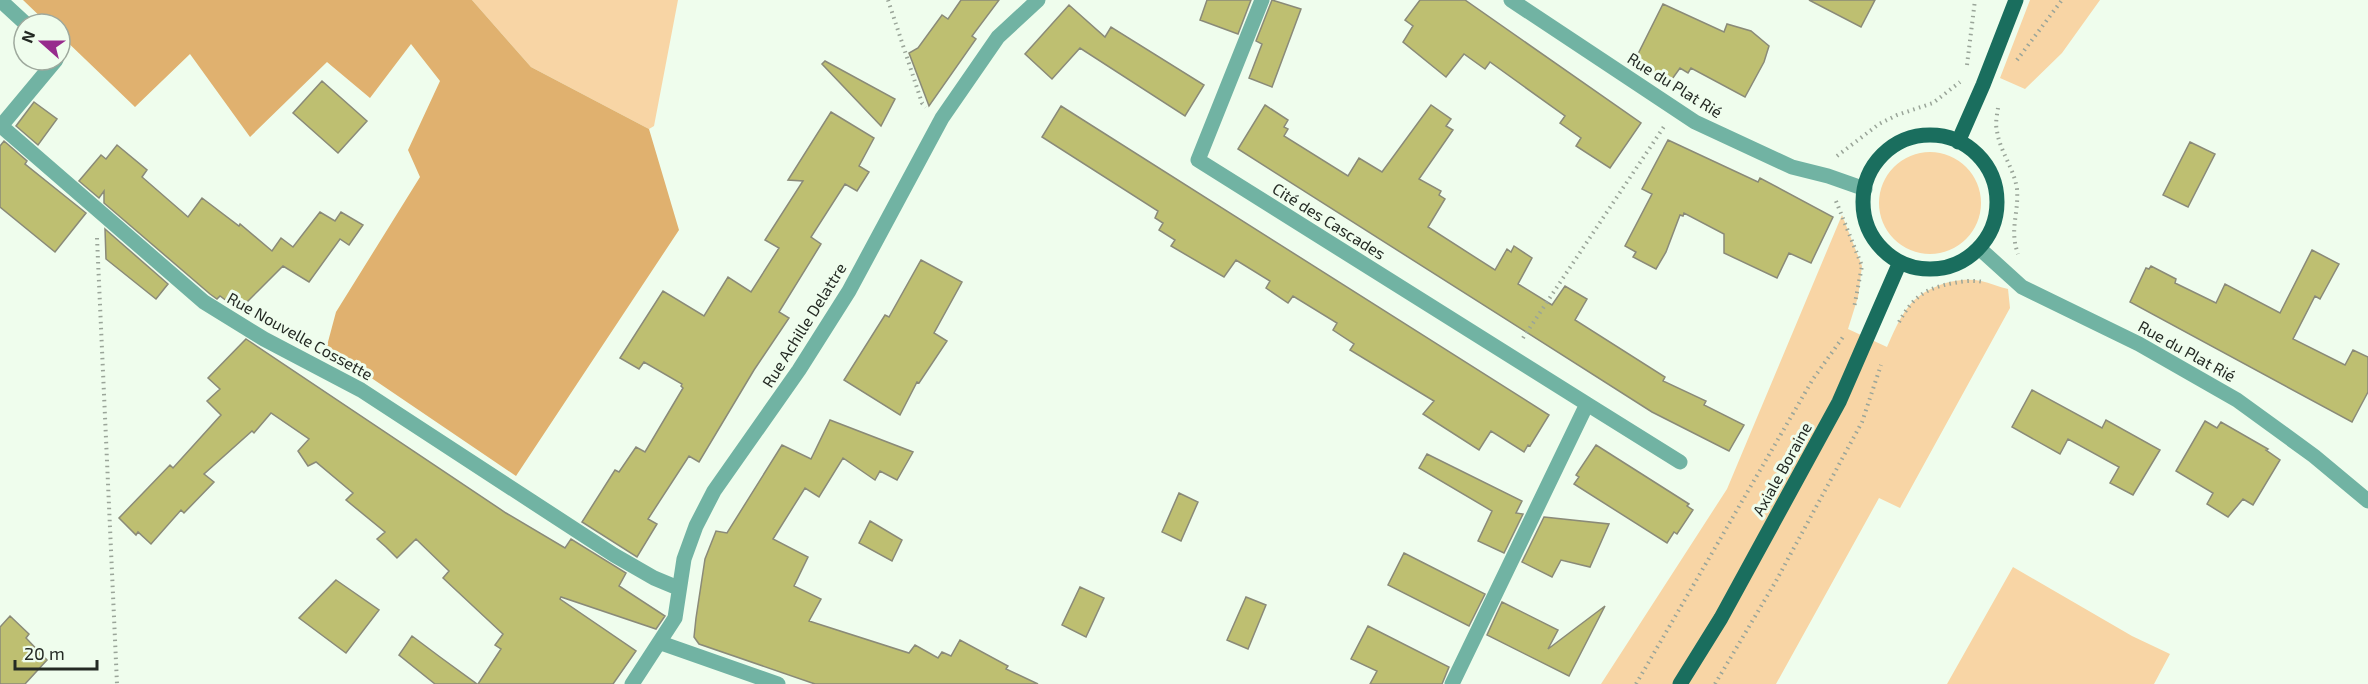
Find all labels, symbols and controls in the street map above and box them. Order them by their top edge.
north arrow [12,12,72,72]
text: N [17,28,38,45]
street label: Rue du Plat Rié [1624,48,1726,121]
street label: Cité des Cascades [1269,178,1389,263]
street label: Rue Achille Delattre [758,259,850,391]
street label: Rue Nouvelle Cossette [224,288,376,383]
street label: Rue du Plat Rié [2135,316,2239,385]
street label: Axiale Boraine [1748,419,1815,519]
scale bar [15,633,98,671]
text: 20 m [24,642,65,664]

